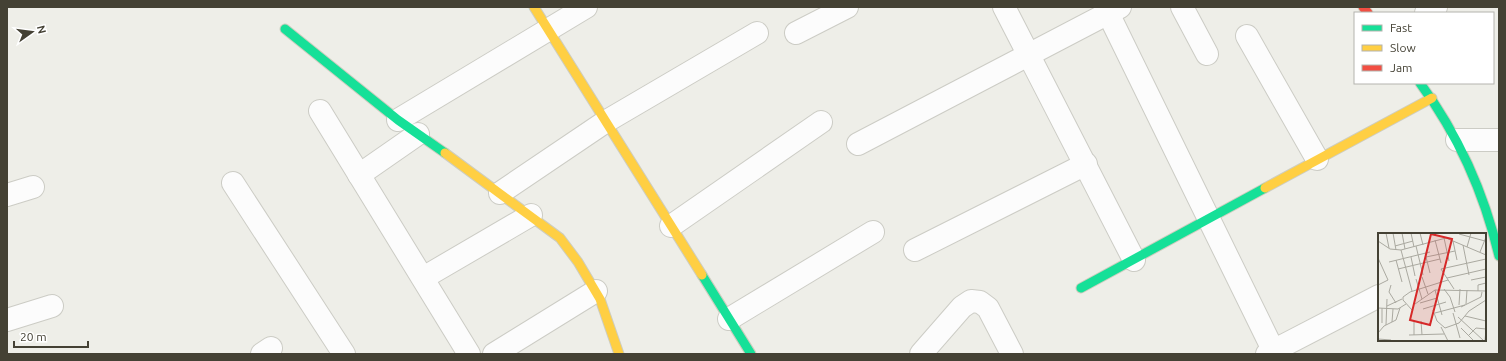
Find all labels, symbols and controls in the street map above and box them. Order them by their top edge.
north arrow [12,12,52,52]
legend [1354,12,1494,84]
text: Fast [1390,21,1412,34]
text: N [35,24,49,35]
text: Slow [1390,41,1416,54]
text: Jam [1390,61,1412,74]
inset map [1378,233,1486,341]
scale bar [14,323,88,349]
text: 20 m [20,330,47,343]

